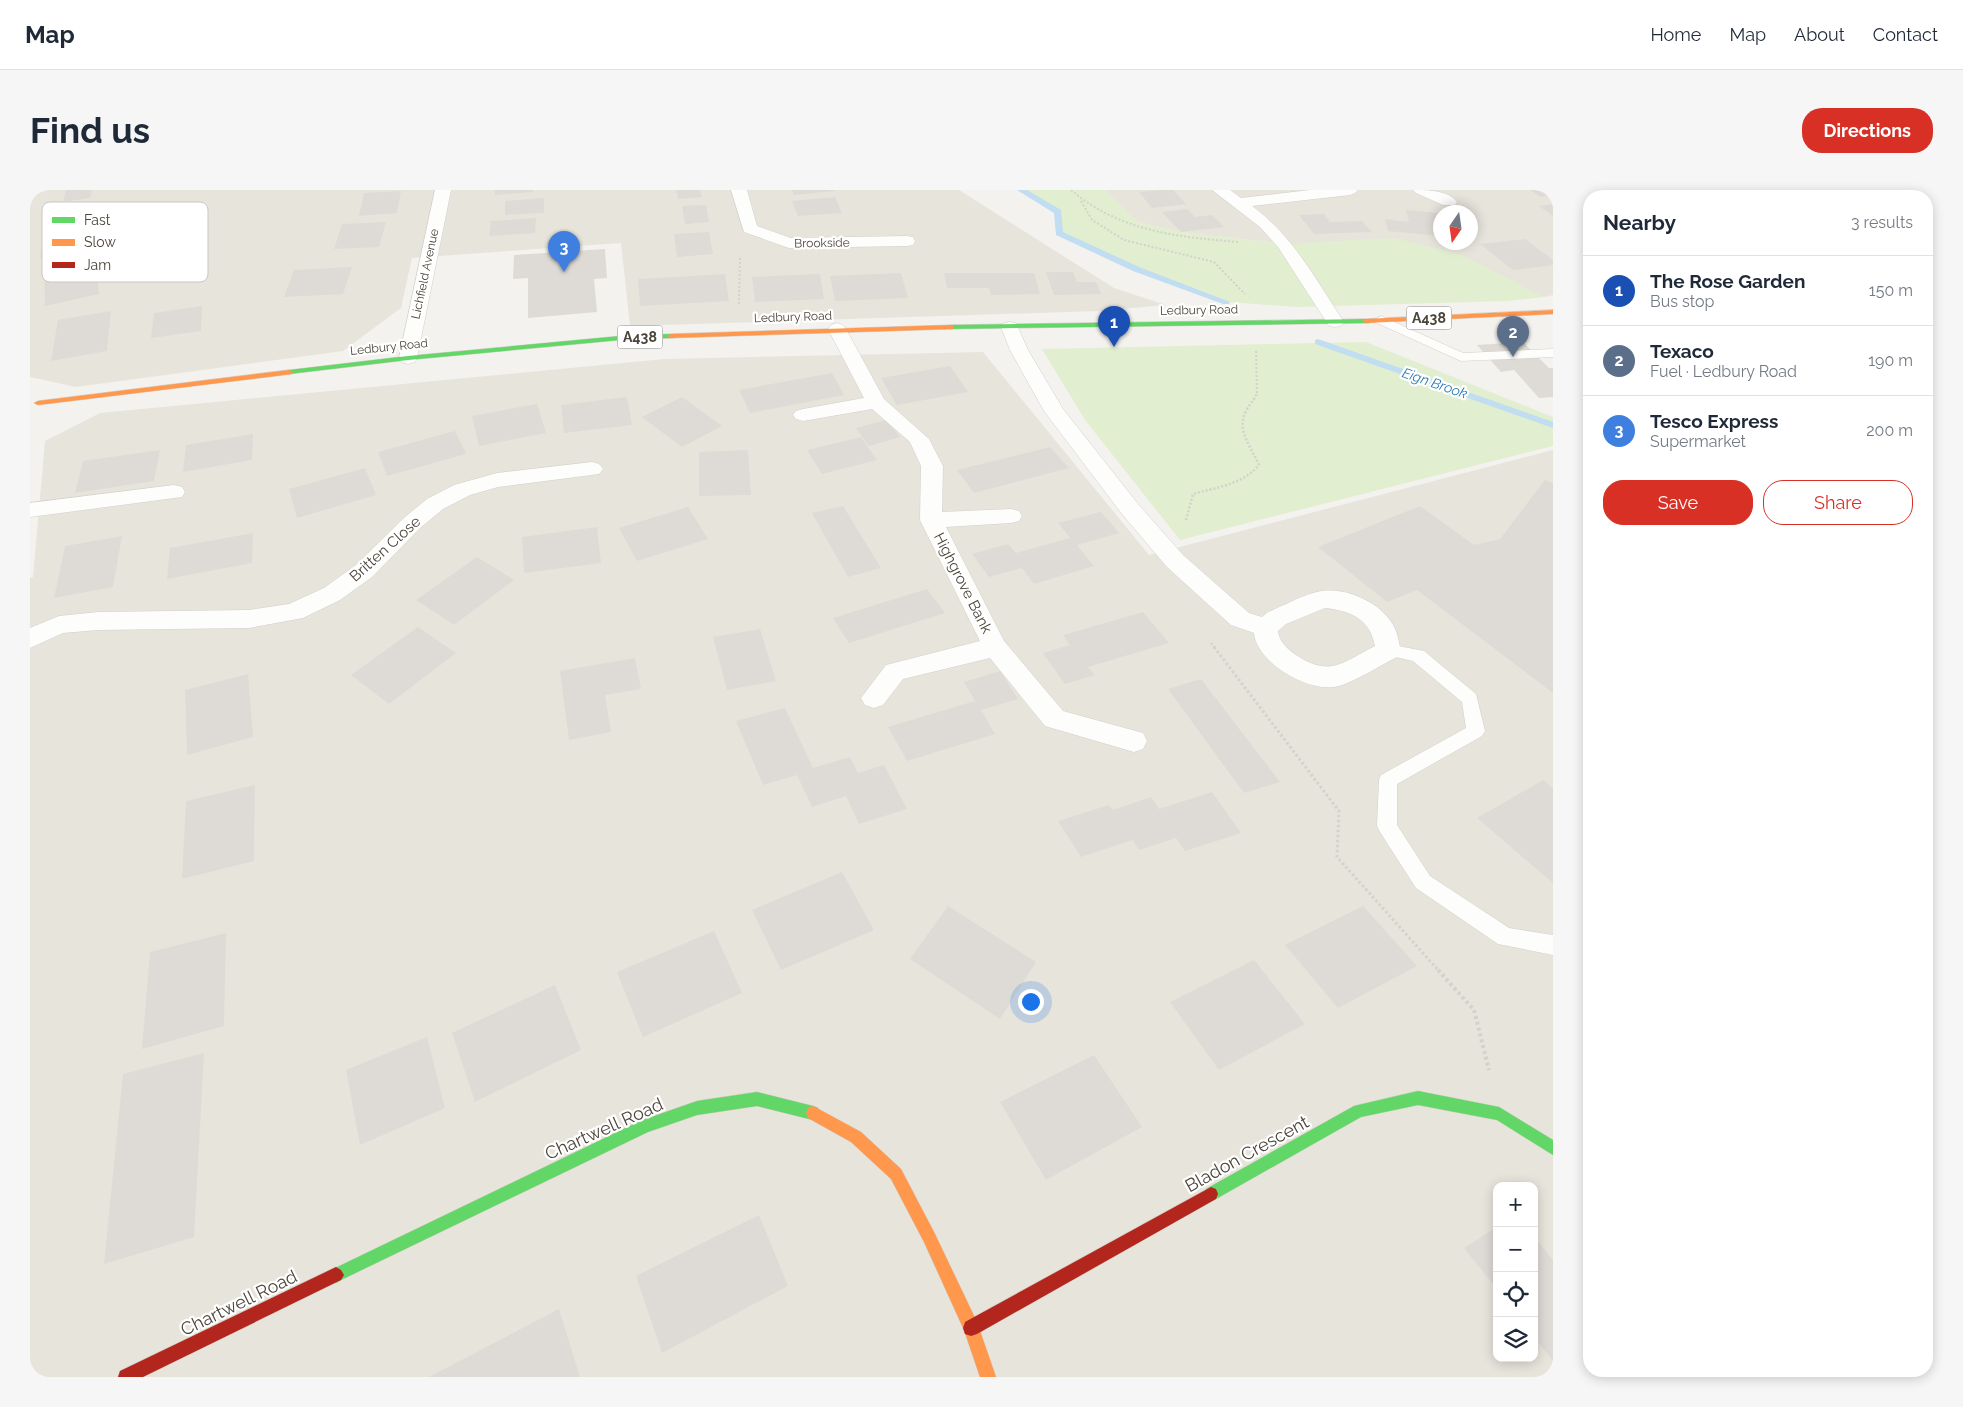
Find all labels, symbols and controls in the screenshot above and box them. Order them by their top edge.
text: Map [25,20,75,49]
text: Home [1650,24,1701,45]
text: Map [1729,24,1766,45]
text: About [1794,24,1845,45]
text: Contact [1873,24,1938,45]
button: Directions [1802,108,1933,153]
text: Find us [30,110,150,151]
legend [42,202,208,282]
north arrow [1433,205,1478,250]
text: Nearby [1603,210,1676,235]
text: Fast [84,212,111,228]
text: 3 results [1851,213,1913,232]
street label: Lichfield Avenue [409,228,441,320]
pin: 3 [548,231,580,272]
text: Slow [84,234,116,250]
street label: Brookside [794,236,850,250]
text: Jam [84,257,111,273]
text: The Rose Garden [1650,270,1805,292]
text: 1 [1615,281,1623,300]
text: 150 m [1869,281,1913,300]
text: Bus stop [1650,292,1714,311]
street label: Ledbury Road [1160,302,1238,318]
pin: 1 [1098,306,1130,347]
road number: A438 [1406,306,1452,330]
street label: Ledbury Road [754,309,832,325]
pin: 2 [1497,316,1529,357]
road number: A438 [618,326,662,348]
street label: Ledbury Road [349,336,429,358]
text: Texaco [1650,340,1714,362]
text: 2 [1614,351,1624,370]
text: 190 m [1868,351,1913,370]
text: Fuel · Ledbury Road [1650,362,1797,381]
water label: Eign Brook [1400,364,1470,402]
text: Tesco Express [1650,410,1778,432]
text: 3 [1615,421,1623,440]
text: 200 m [1866,421,1913,440]
text: Supermarket [1650,432,1746,451]
button: Save [1603,480,1753,525]
button: Share [1763,480,1913,525]
street label: Britten Close [346,512,424,586]
street label: Highgrove Bank [930,530,996,636]
your location [1018,989,1044,1015]
street label: Chartwell Road [542,1093,666,1164]
street label: Bladon Crescent [1181,1111,1312,1196]
map controls [1493,1182,1538,1362]
button: + [1493,1182,1538,1227]
button: − [1493,1227,1538,1272]
street label: Chartwell Road [177,1265,300,1340]
button: locate [1493,1272,1538,1317]
button: layers [1493,1317,1538,1362]

